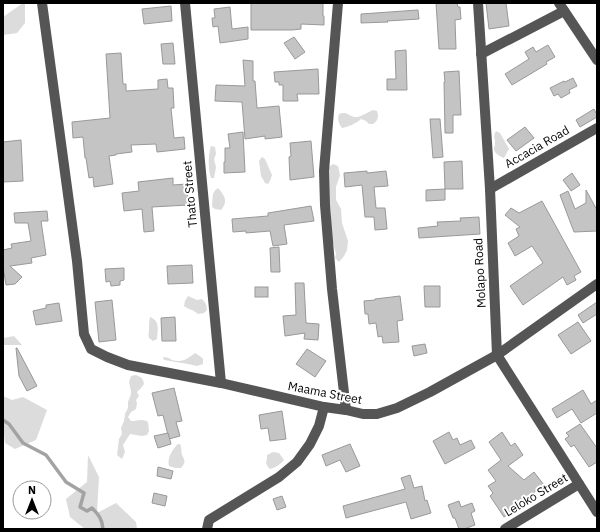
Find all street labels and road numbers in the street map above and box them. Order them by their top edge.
street label: Accacia Road [502,122,572,171]
street label: Thato Street [179,160,200,228]
street label: Molapo Road [470,238,489,308]
street label: Maama Street [287,378,363,407]
street label: Leloko Street [501,470,570,519]

